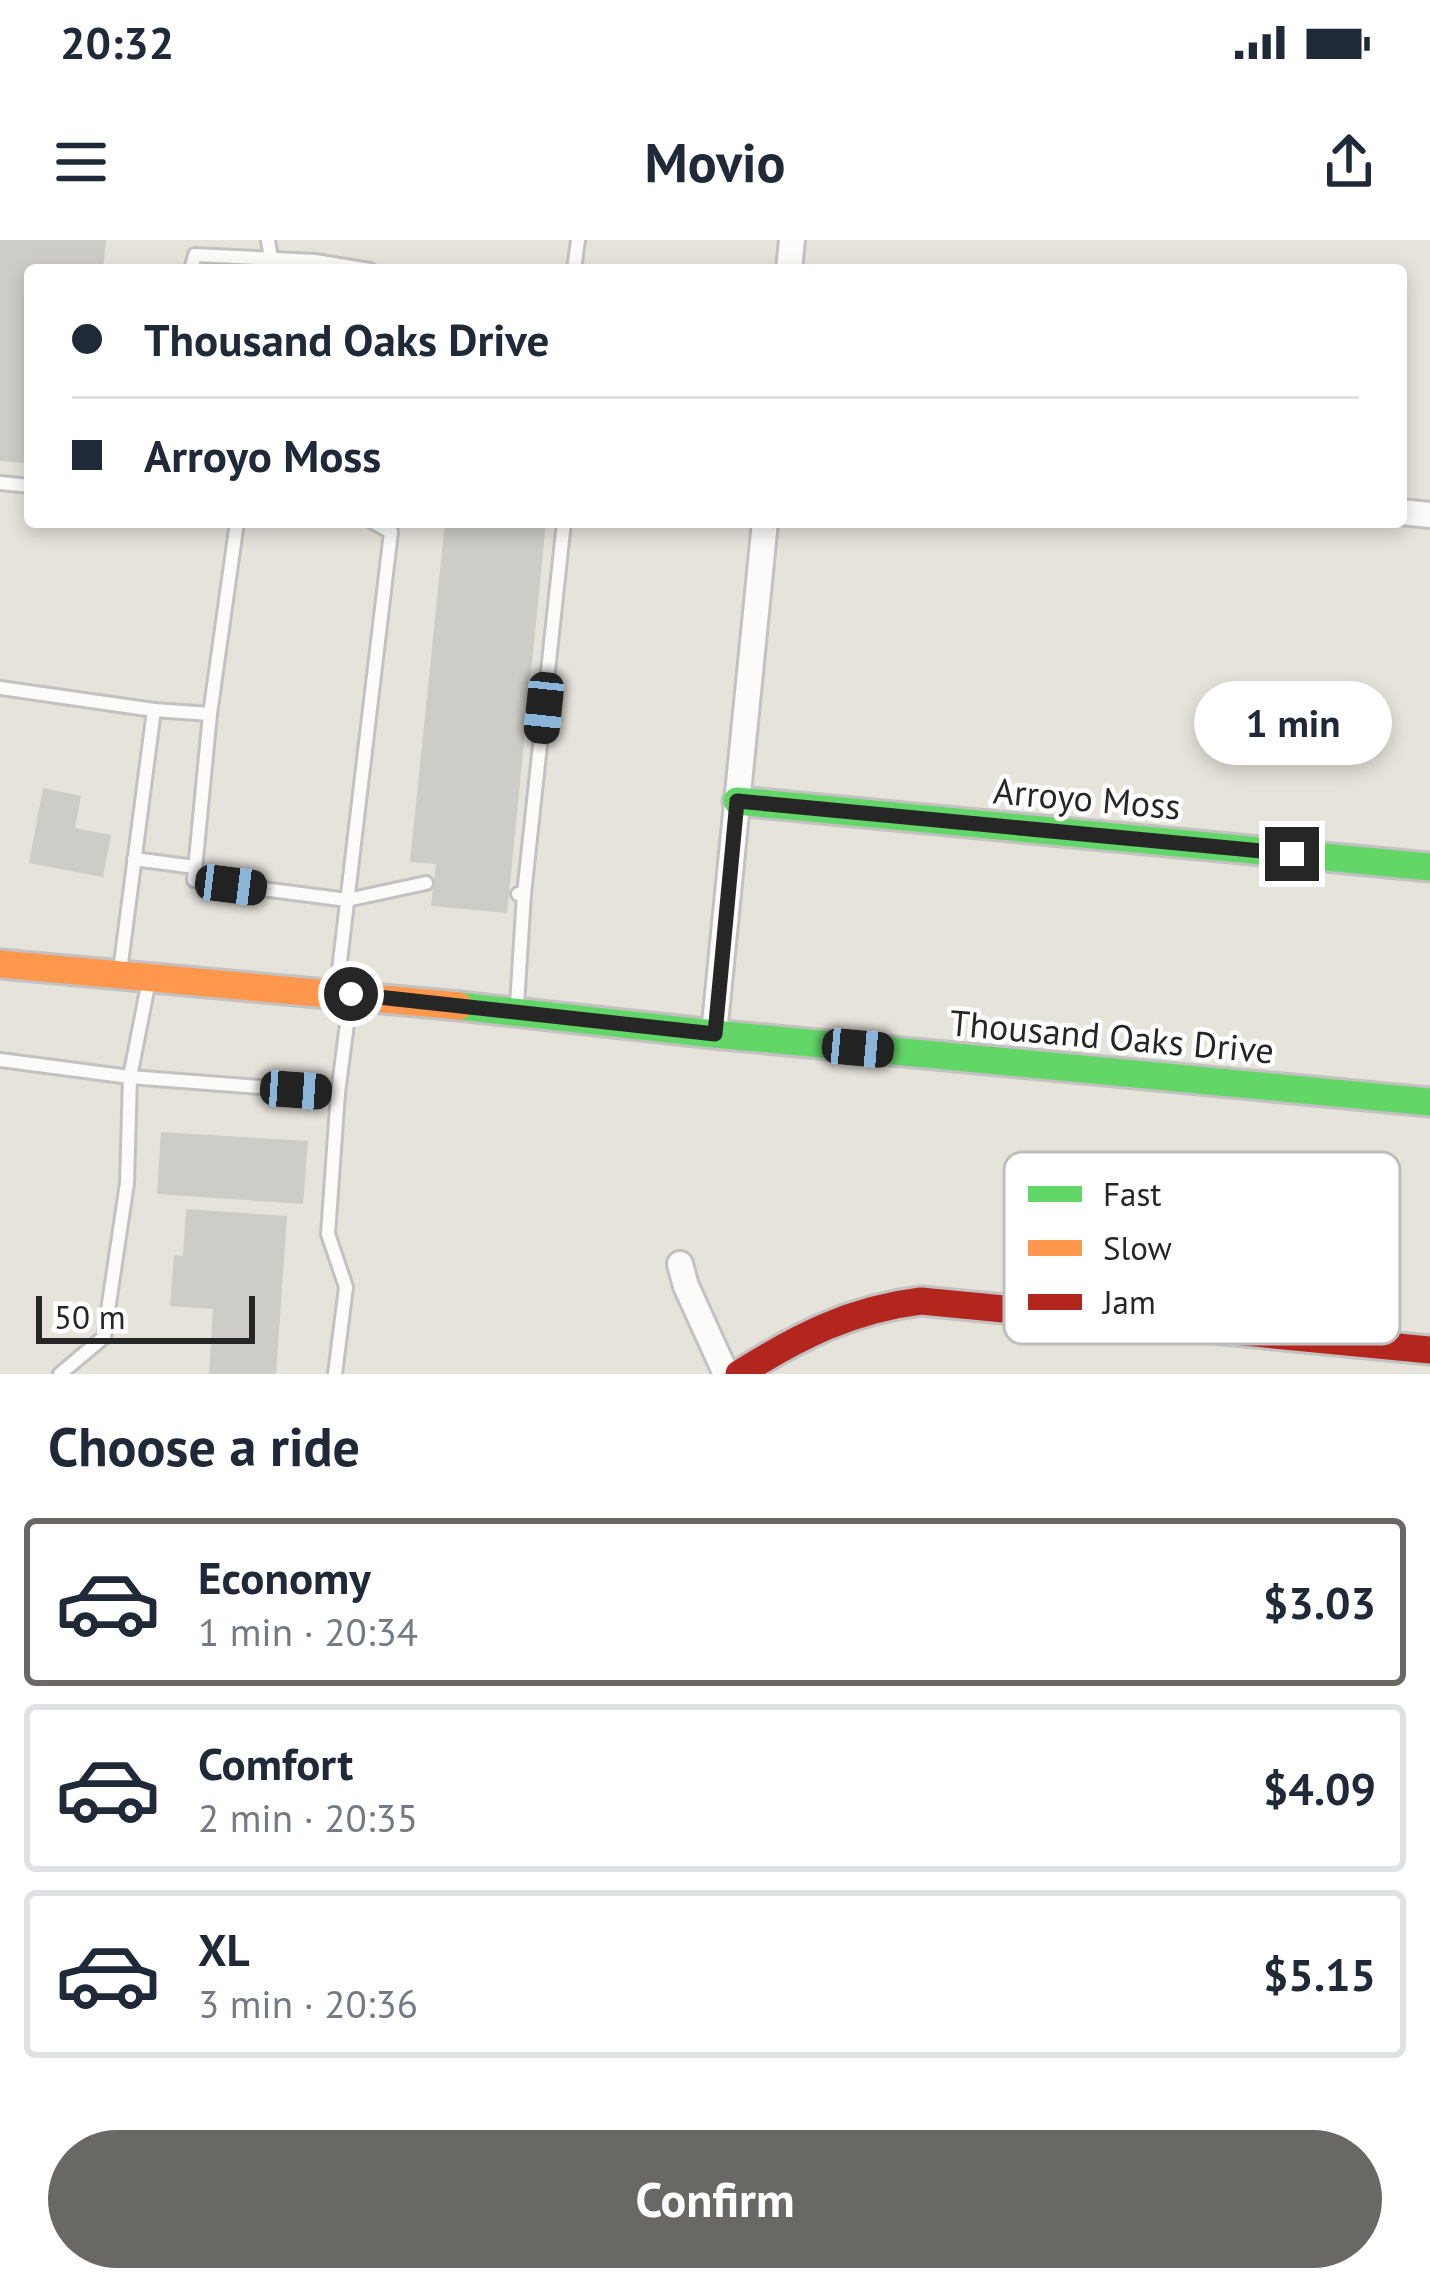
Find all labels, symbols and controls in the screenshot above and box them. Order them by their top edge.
text: 20:32 [60,13,174,71]
text: Movio [645,127,785,197]
icon: menu [48,129,114,195]
icon: share [1316,129,1382,195]
text: Thousand Oaks Drive [144,310,549,368]
text: Arroyo Moss [144,426,381,484]
car [522,670,566,746]
callout: 1 min [1193,680,1391,764]
text: 1 min [1245,697,1341,748]
street label: Arroyo Moss [991,766,1183,830]
route end [1265,827,1319,881]
car [193,863,269,907]
route start [324,967,378,1021]
street label: Thousand Oaks Drive [948,998,1276,1074]
car [821,1027,895,1069]
car [259,1070,333,1110]
legend [1004,1152,1400,1344]
text: Fast [1103,1172,1162,1215]
text: Slow [1103,1226,1172,1269]
text: Jam [1101,1280,1156,1323]
scale bar [36,1290,255,1343]
text: 50 m [54,1295,126,1338]
text: Choose a ride [48,1411,360,1481]
icon: car [54,1548,162,1656]
text: Economy [198,1548,371,1606]
text: $3.03 [1263,1573,1376,1631]
text: 1 min · 20:34 [198,1606,418,1657]
icon: car [54,1734,162,1842]
text: Comfort [198,1734,353,1792]
text: $4.09 [1263,1759,1376,1817]
text: 2 min · 20:35 [198,1792,418,1843]
icon: car [54,1920,162,2028]
text: XL [198,1920,250,1978]
text: $5.15 [1263,1945,1376,2003]
text: 3 min · 20:36 [198,1978,418,2029]
button: Confirm [48,2130,1382,2268]

